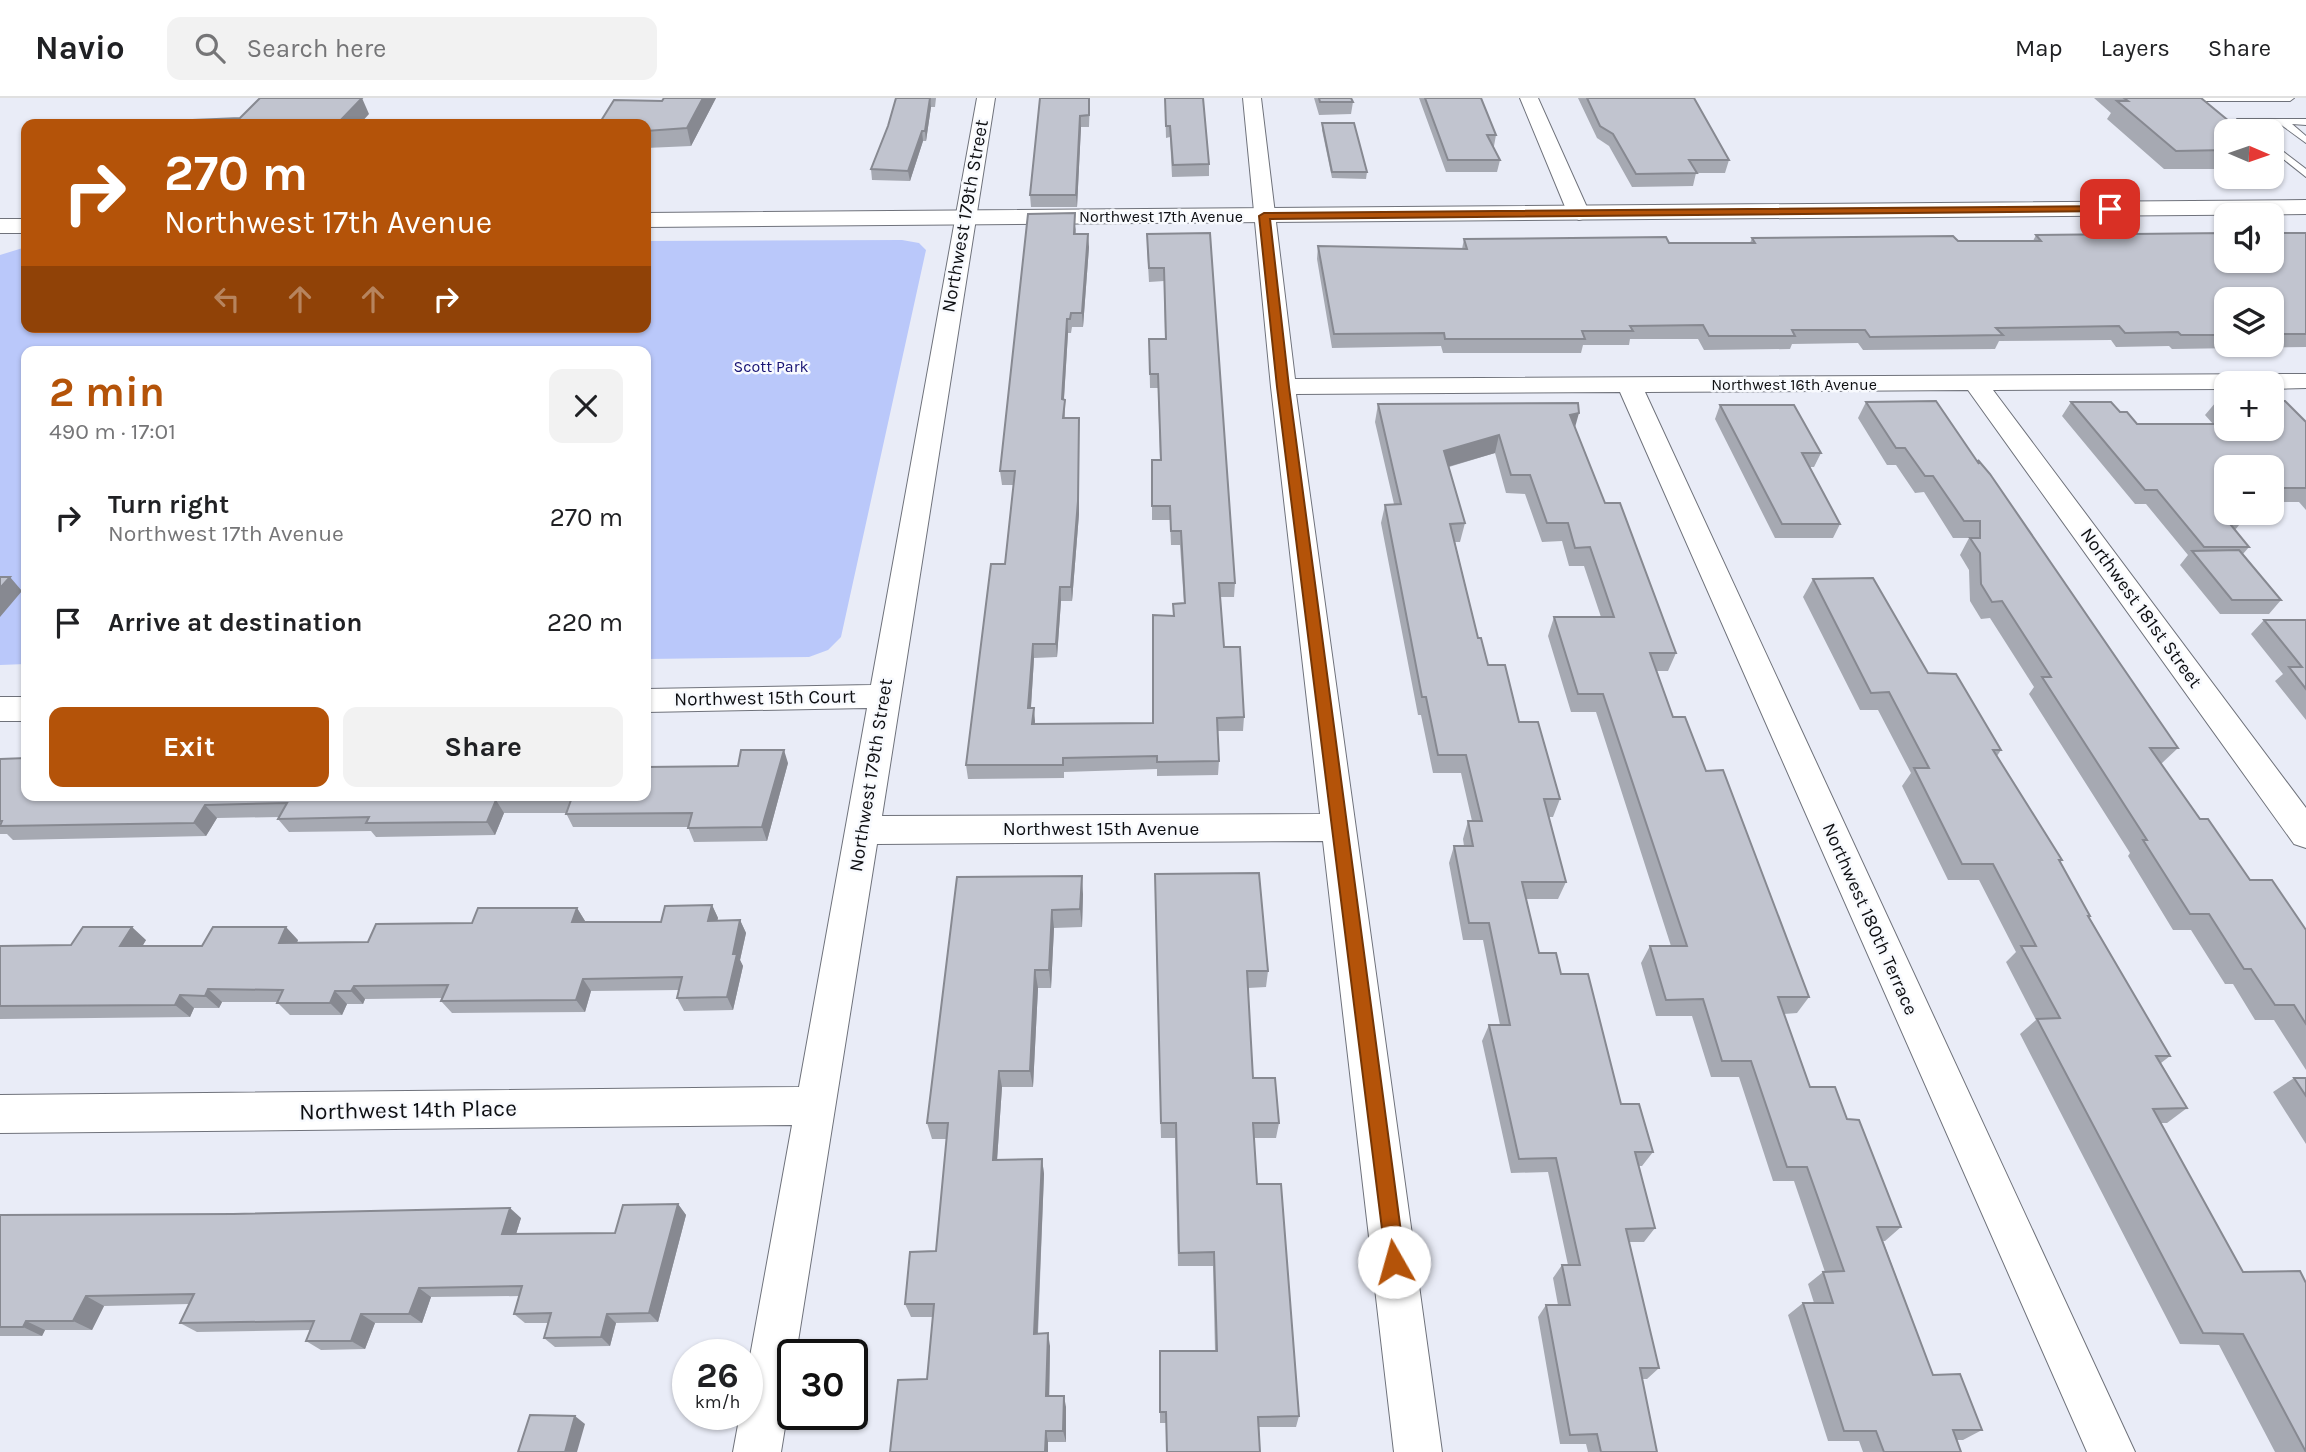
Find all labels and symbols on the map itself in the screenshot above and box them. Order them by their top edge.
street label: Northwest 179th Street [937,118,993,314]
north arrow [2214,119,2284,189]
pin [2080,179,2140,239]
street label: Northwest 17th Avenue [1079,207,1243,226]
park label: Scott Park [734,357,808,376]
street label: Northwest 16th Avenue [1711,375,1877,394]
street label: Northwest 181st Street [2076,524,2206,692]
street label: Northwest 179th Street [845,677,897,873]
street label: Northwest 15th Court [674,685,856,711]
street label: Northwest 15th Avenue [1003,818,1199,840]
street label: Northwest 180th Terrace [1818,820,1922,1018]
street label: Northwest 14th Place [299,1095,517,1125]
position arrow [1357,1225,1431,1299]
speed limit sign: 30 [777,1339,868,1430]

